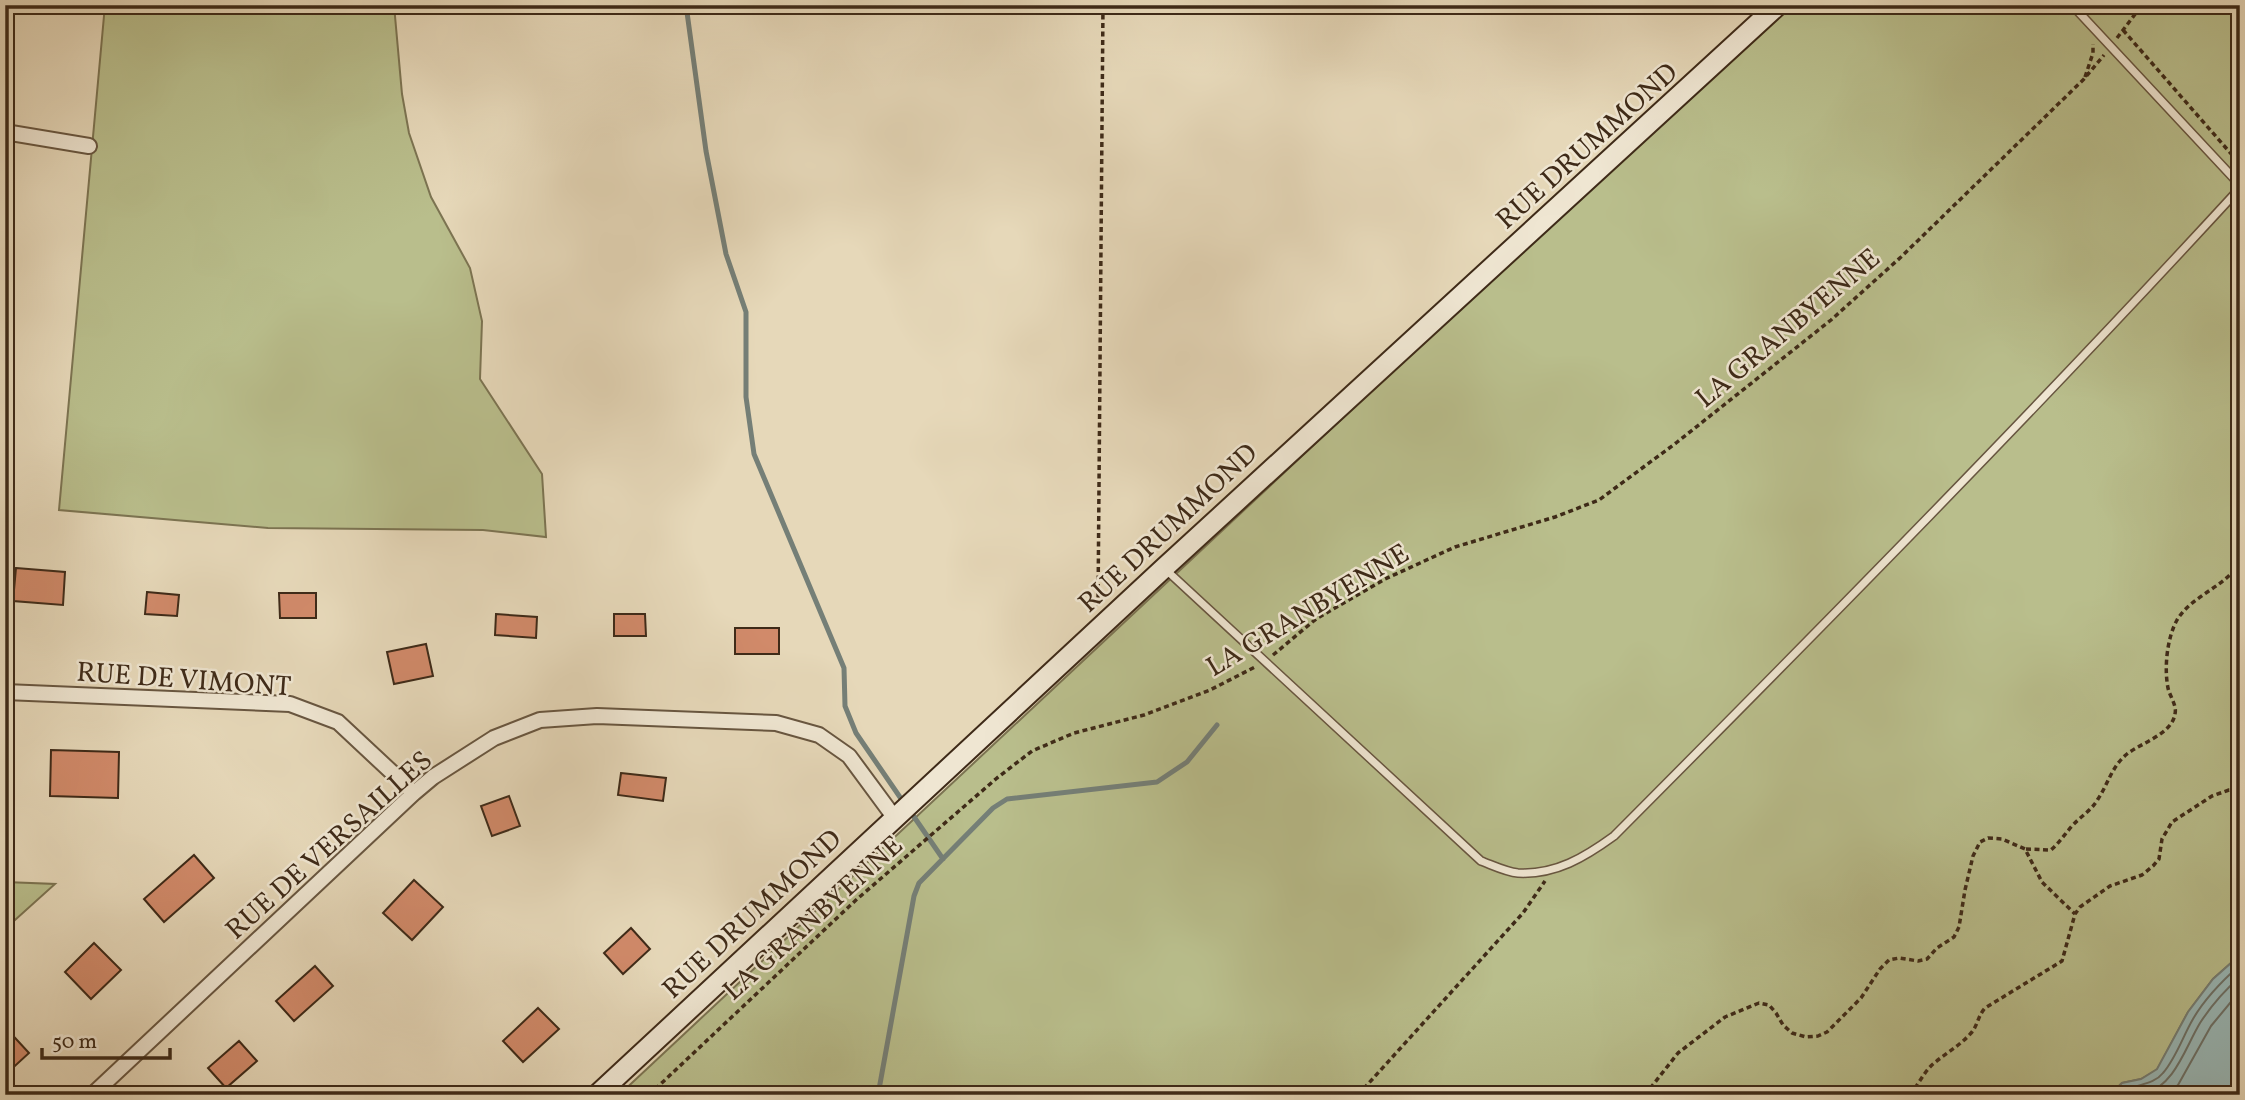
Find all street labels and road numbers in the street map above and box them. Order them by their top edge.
street label: RUE DRUMMOND [1488,54,1687,239]
street label: LA GRANBYENNE [1688,240,1889,418]
street label: RUE DRUMMOND [1070,435,1267,622]
street label: LA GRANBYENNE [1199,535,1417,687]
street label: RUE DE VIMONT [75,654,293,707]
street label: RUE DE VERSAILLES [218,742,442,949]
street label: RUE DRUMMOND [654,821,851,1008]
street label: LA GRANBYENNE [715,827,912,1010]

